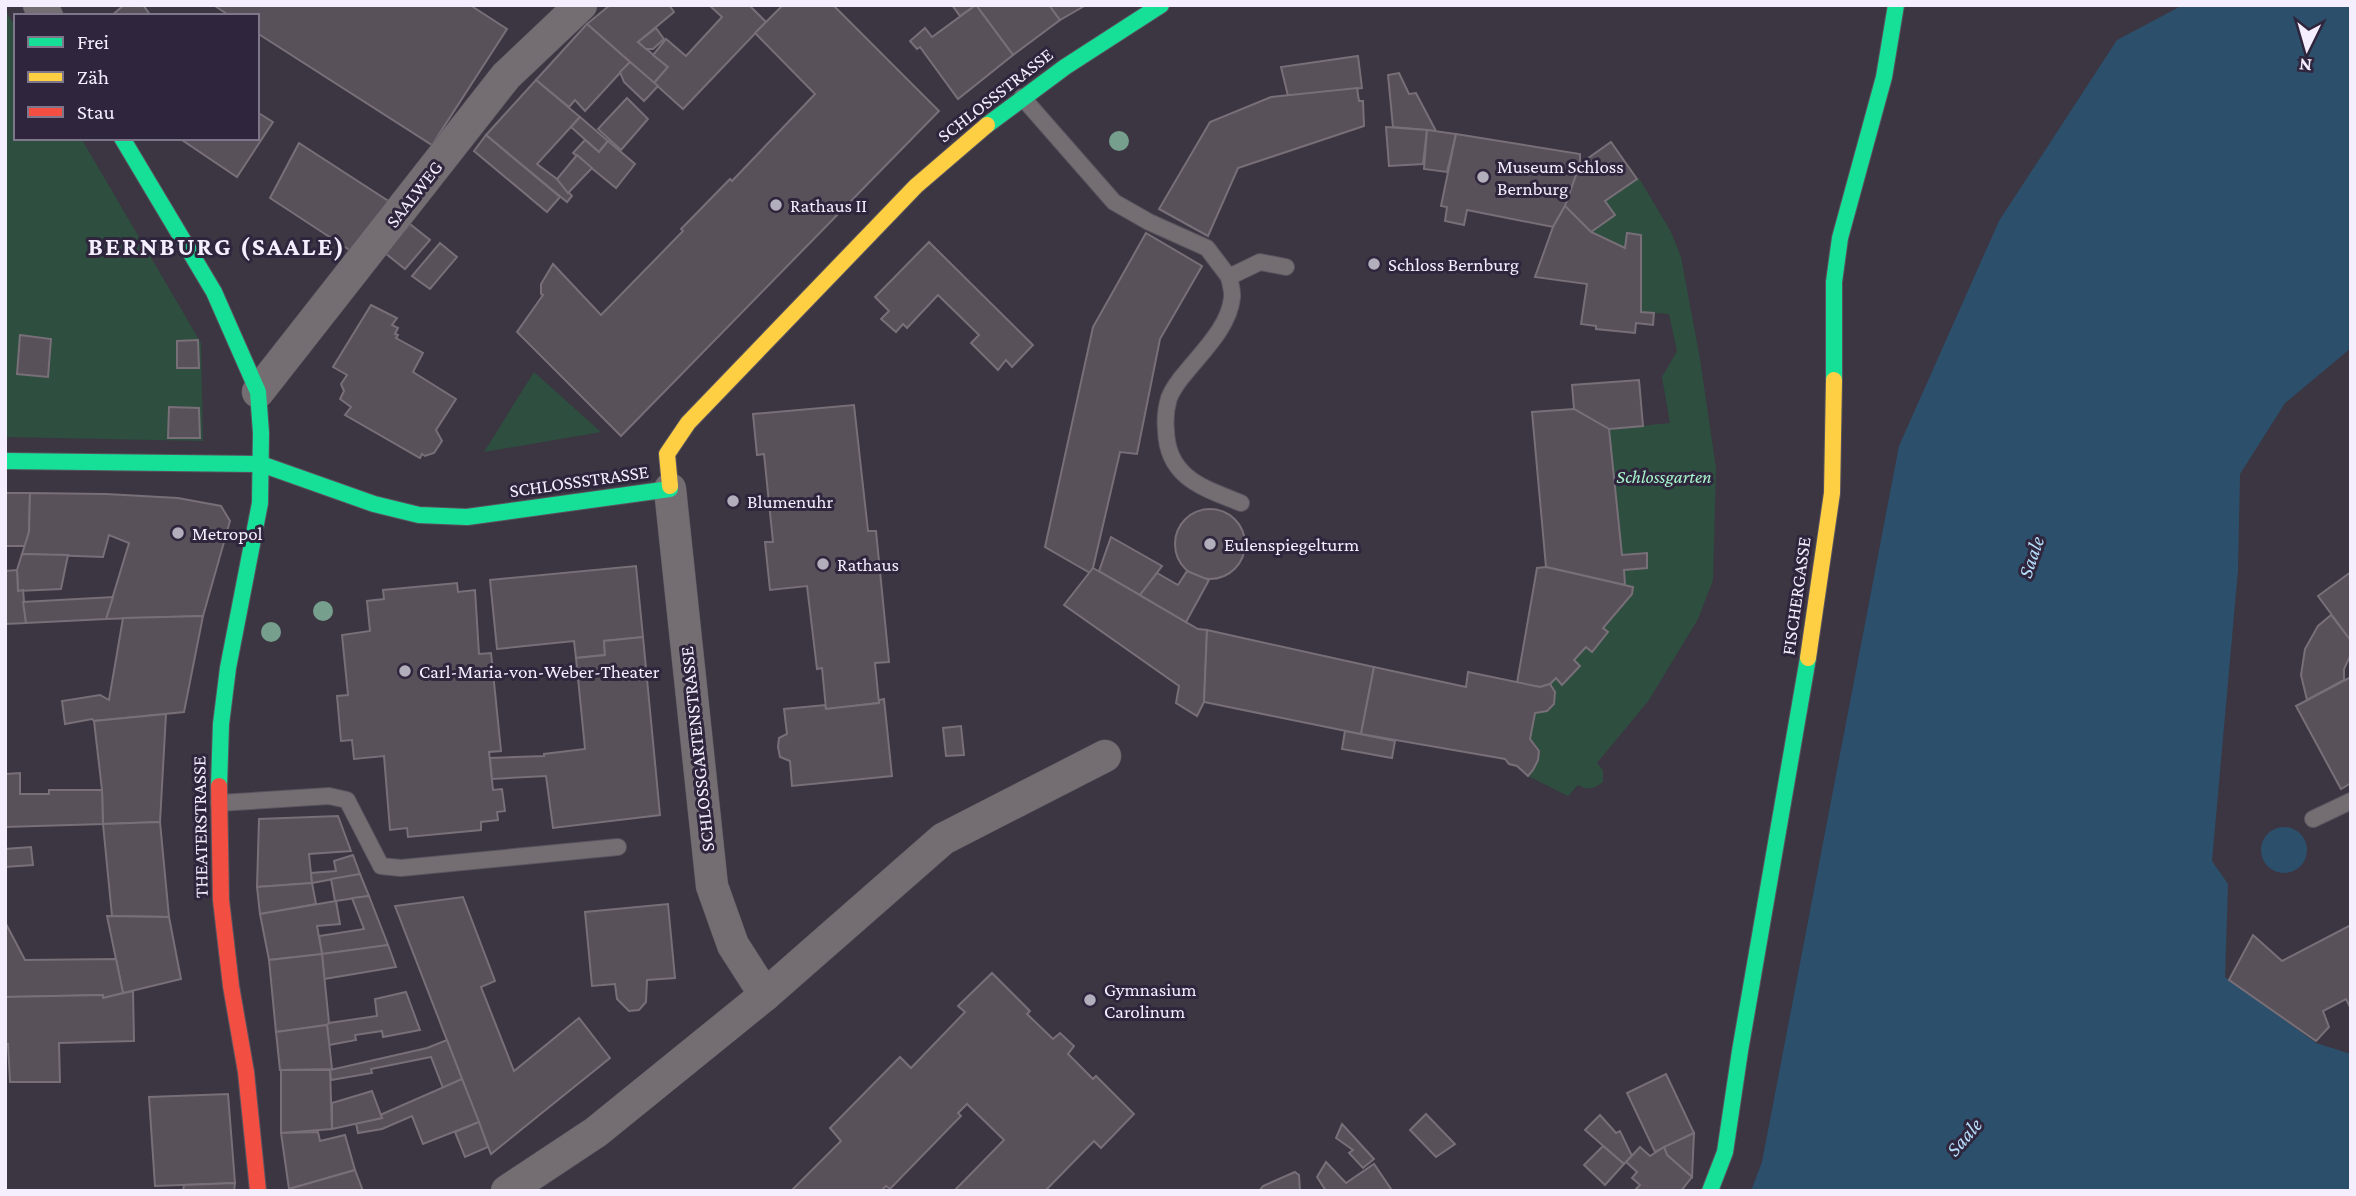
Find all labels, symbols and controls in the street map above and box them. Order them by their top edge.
legend [14,14,259,140]
north arrow [2272,14,2342,84]
text: Frei [77,30,109,54]
street label: SCHLOSSSTRASSE [933,44,1057,146]
text: N [2298,54,2313,76]
text: Zäh [77,65,109,89]
text: Stau [77,100,115,124]
place label: Museum Schloss Bernburg [1497,156,1624,199]
street label: SAALWEG [381,157,447,231]
marker: Museum Schloss Bernburg [1475,169,1491,185]
place label: Rathaus II [790,195,867,216]
marker: Rathaus II [768,197,784,213]
district label: BERNBURG (SAALE) [88,232,346,261]
place label: Schloss Bernburg [1388,254,1519,275]
marker: Schloss Bernburg [1366,256,1382,272]
street label: SCHLOSSSTRASSE [508,461,650,501]
park label: Schlossgarten [1616,466,1712,487]
place label: Blumenuhr [747,491,834,512]
marker: Blumenuhr [725,493,741,509]
place label: Metropol [192,523,263,544]
marker: Metropol [170,525,186,541]
water label: Saale [2013,533,2049,581]
place label: Eulenspiegelturm [1224,534,1359,555]
marker: Eulenspiegelturm [1202,536,1218,552]
street label: FISCHERGASSE [1777,536,1815,656]
place label: Rathaus [837,554,899,575]
marker: Rathaus [815,556,831,572]
street label: SCHLOSSGARTENSTRASSE [676,645,718,853]
place label: Carl-Maria-von-Weber-Theater [419,661,660,682]
marker: Carl-Maria-von-Weber-Theater [397,663,413,679]
street label: THEATERSTRASSE [188,756,212,898]
place label: Gymnasium Carolinum [1104,979,1197,1022]
marker: Gymnasium Carolinum [1082,992,1098,1008]
water label: Saale [1941,1113,1987,1161]

